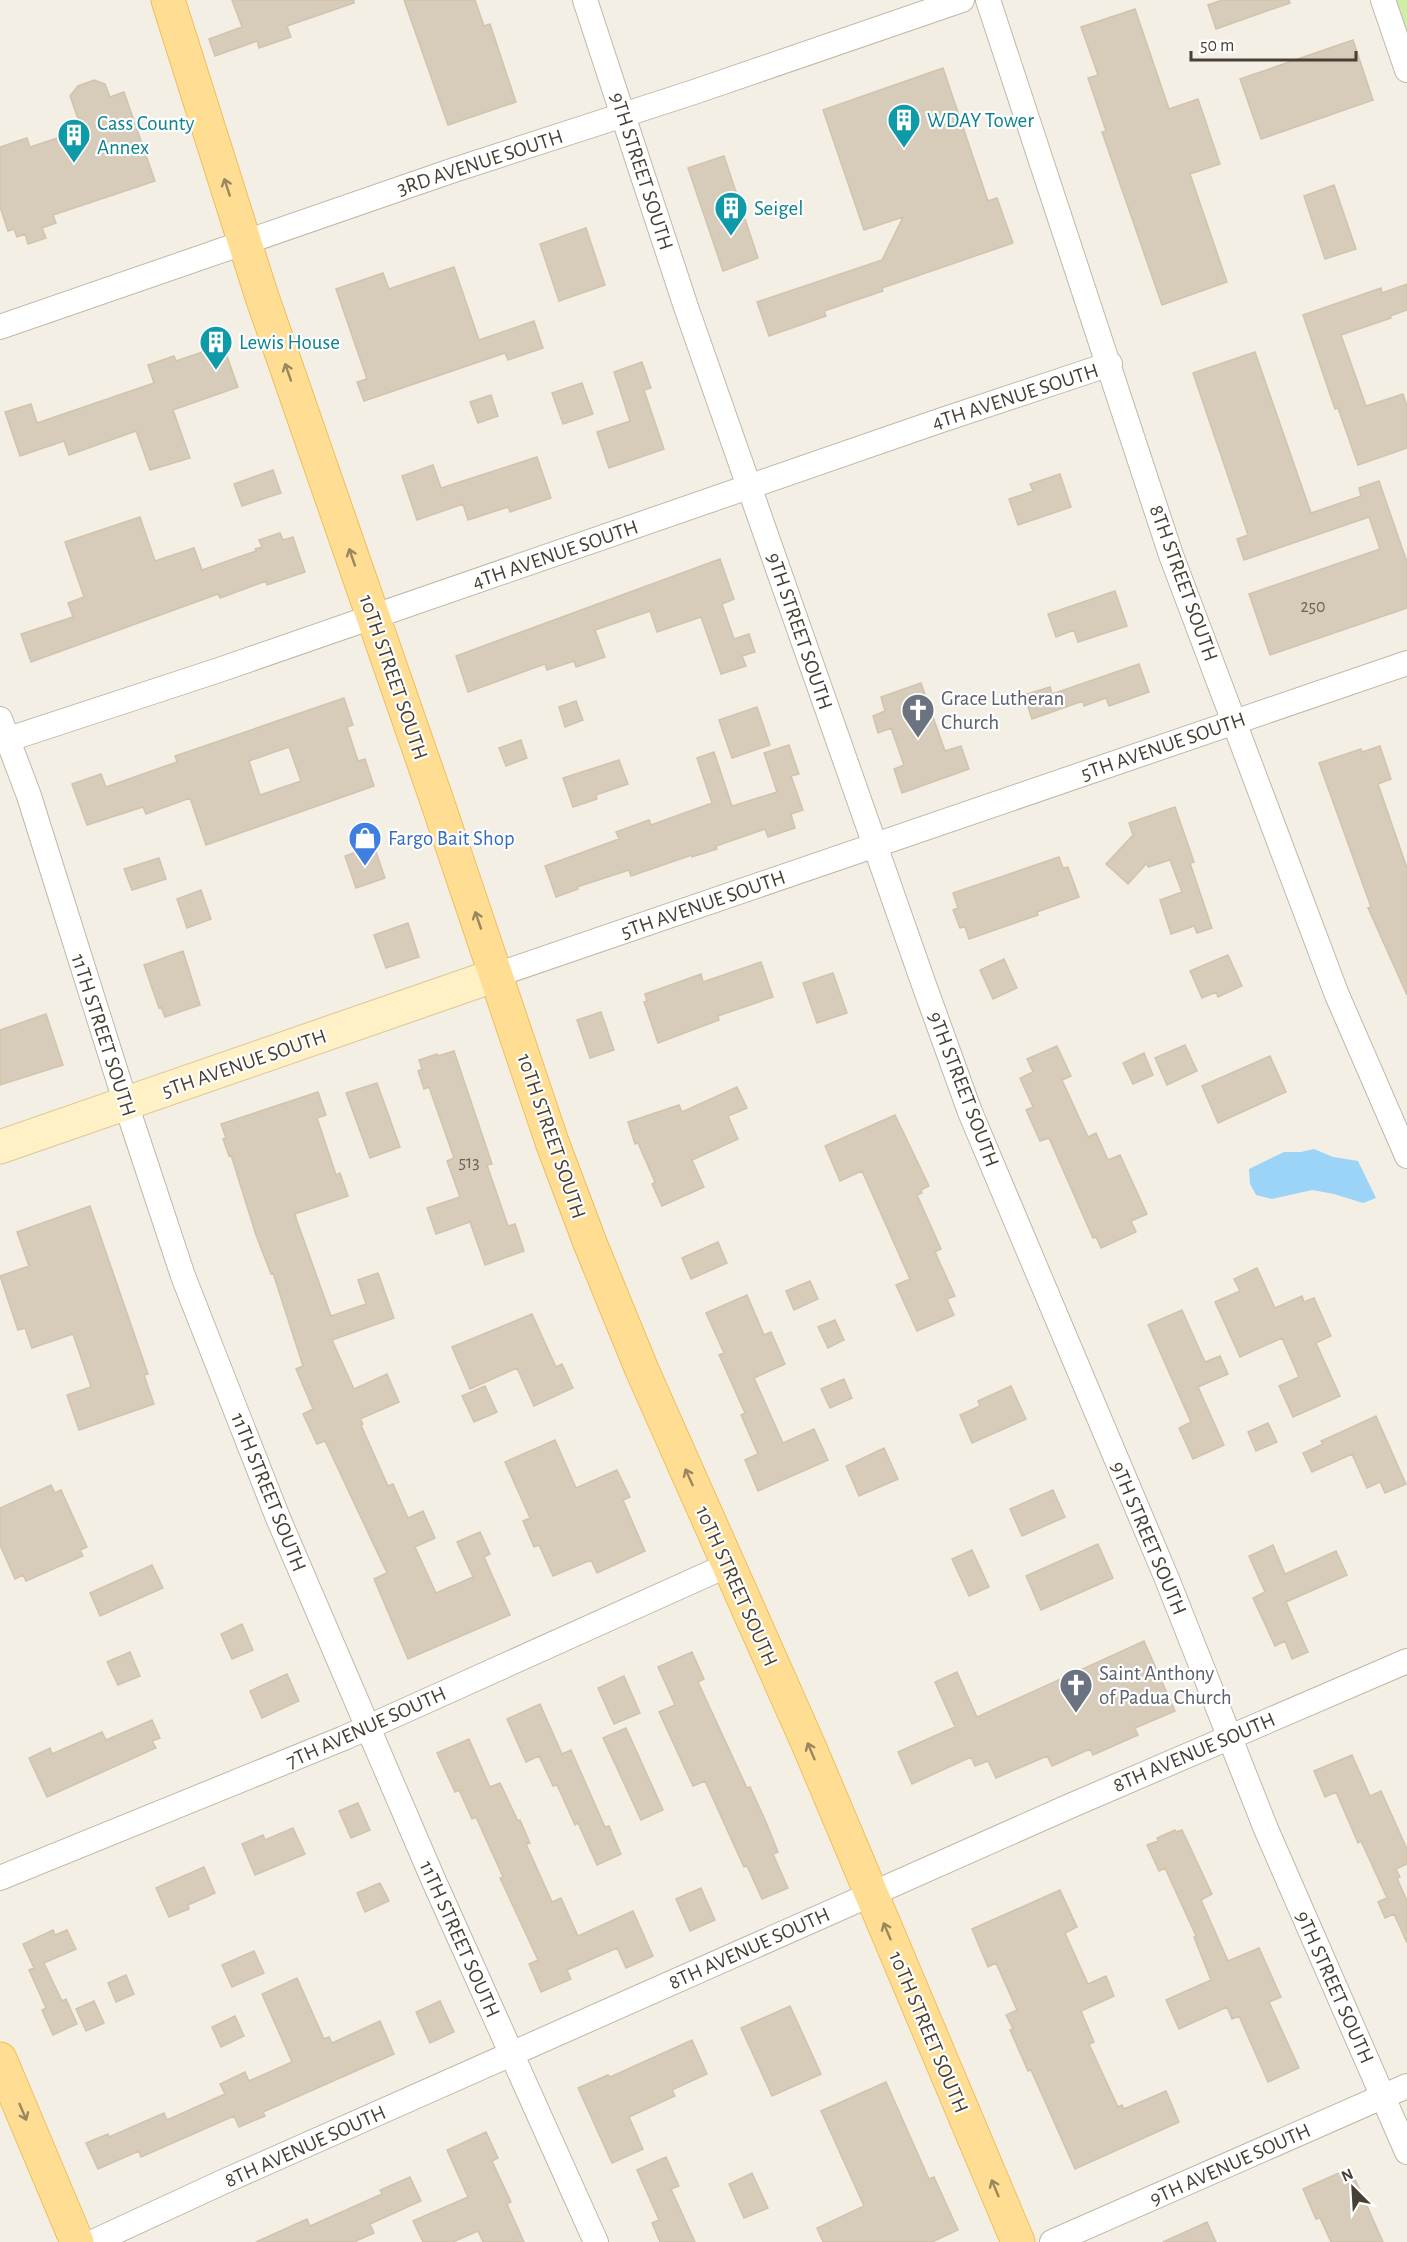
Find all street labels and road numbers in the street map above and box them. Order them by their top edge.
street label: 9TH STREET SOUTH [606,90,677,253]
street label: 3RD AVENUE SOUTH [395,126,566,199]
street label: 4TH AVENUE SOUTH [929,360,1101,433]
street label: 8TH STREET SOUTH [1146,502,1222,664]
street label: 4TH AVENUE SOUTH [469,516,641,593]
street label: 9TH STREET SOUTH [763,550,836,712]
street label: 10TH STREET SOUTH [355,592,432,762]
street label: 5TH AVENUE SOUTH [1078,708,1248,785]
street label: 5TH AVENUE SOUTH [618,866,788,943]
street label: 11TH STREET SOUTH [67,951,140,1119]
street label: 9TH STREET SOUTH [924,1009,1003,1170]
street label: 5TH AVENUE SOUTH [159,1025,329,1102]
street label: 10TH STREET SOUTH [513,1051,590,1221]
street label: 11TH STREET SOUTH [227,1410,310,1575]
street label: 9TH STREET SOUTH [1107,1458,1190,1618]
street label: 10TH STREET SOUTH [692,1503,781,1669]
street label: 7TH AVENUE SOUTH [283,1683,449,1772]
street label: 8TH AVENUE SOUTH [1110,1709,1278,1796]
street label: 11TH STREET SOUTH [416,1858,504,2021]
street label: 8TH AVENUE SOUTH [666,1904,833,1993]
street label: 9TH STREET SOUTH [1291,1908,1378,2067]
street label: 10TH STREET SOUTH [885,1948,972,2116]
street label: 8TH AVENUE SOUTH [222,2102,389,2191]
street label: 9TH AVENUE SOUTH [1147,2120,1314,2209]

